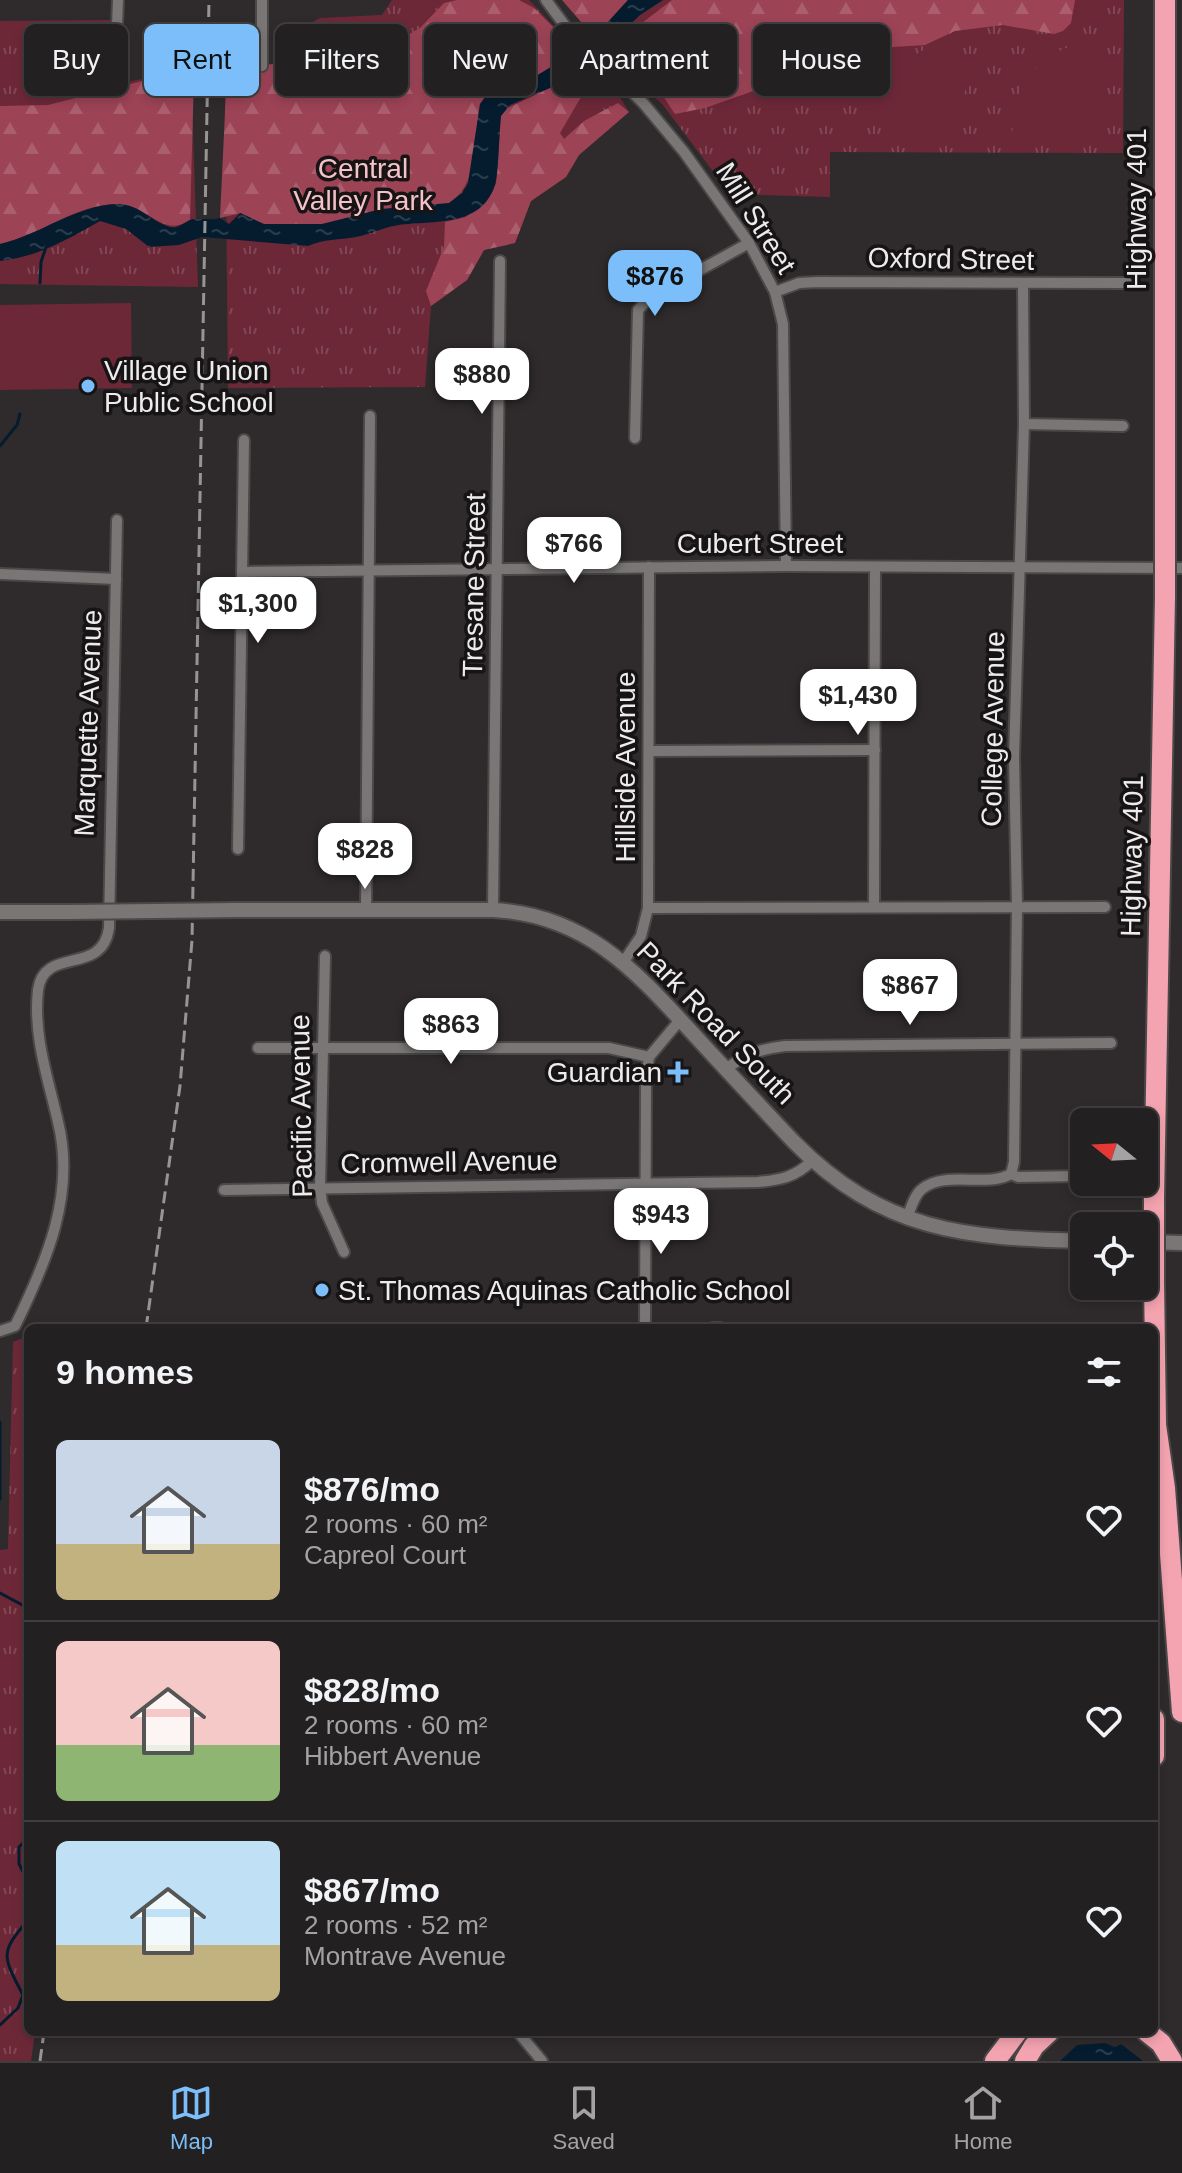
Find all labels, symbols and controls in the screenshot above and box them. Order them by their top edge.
chip: Buy [24,24,128,96]
chip: Rent [144,24,259,96]
chip: Filters [275,24,408,96]
chip: New [424,24,536,96]
chip: Apartment [552,24,737,96]
chip: House [753,24,890,96]
street label: Highway 401 [1121,128,1152,290]
park label: Central Valley Park [293,153,434,216]
street label: Mill Street [710,157,802,279]
street label: Oxford Street [867,242,1035,276]
pin: $876 [608,250,702,318]
text: $876 [626,261,684,291]
pin: $880 [435,348,529,416]
place label: Village Union Public School [104,355,274,418]
text: $880 [453,359,511,389]
marker: Village Union Public School [79,377,97,395]
street label: Tresane Street [457,492,491,677]
pin: $766 [527,517,621,585]
text: $766 [545,528,603,558]
street label: Cubert Street [677,528,843,559]
pin: $1,300 [193,577,323,645]
text: $1,300 [218,588,298,618]
street label: Marquette Avenue [69,609,107,837]
street label: College Avenue [976,631,1010,827]
pin: $1,430 [793,669,923,737]
street label: Hillside Avenue [610,672,641,862]
text: $1,430 [818,680,898,710]
street label: Highway 401 [1115,775,1149,937]
pin: $828 [318,823,412,891]
text: $828 [336,834,394,864]
street label: Park Road South [631,936,801,1110]
pin: $867 [863,959,957,1027]
text: $867 [881,970,939,1000]
pin: $863 [404,998,498,1066]
text: $863 [422,1009,480,1039]
street label: Pacific Avenue [284,1014,318,1198]
place label: Guardian [547,1057,662,1088]
marker: Guardian [669,1063,687,1081]
north arrow [1070,1108,1158,1196]
map controls [1070,1108,1158,1300]
street label: Cromwell Avenue [340,1145,558,1179]
pin: $943 [614,1188,708,1256]
text: $943 [632,1199,690,1229]
button: locate [1070,1212,1158,1300]
place label: St. Thomas Aquinas Catholic School [338,1275,790,1306]
marker: St. Thomas Aquinas Catholic School [313,1281,331,1299]
icon: filters [1082,1350,1126,1394]
text: 9 homes [56,1353,194,1391]
text: $876/mo [304,1470,440,1508]
icon: home [120,1472,216,1568]
icon: heart [1082,1498,1126,1542]
text: 2 rooms · 60 m² [304,1509,488,1539]
text: Capreol Court [304,1540,466,1570]
text: $828/mo [304,1671,440,1709]
icon: home [120,1673,216,1769]
icon: heart [1082,1699,1126,1743]
text: 2 rooms · 60 m² [304,1710,488,1740]
text: Hibbert Avenue [304,1741,481,1771]
text: $867/mo [304,1871,440,1909]
icon: home [120,1873,216,1969]
icon: heart [1082,1899,1126,1943]
text: 2 rooms · 52 m² [304,1910,488,1940]
text: Montrave Avenue [304,1941,506,1971]
tab: Map [169,2081,213,2155]
tab: Saved [552,2081,615,2155]
tab: Home [954,2081,1013,2155]

